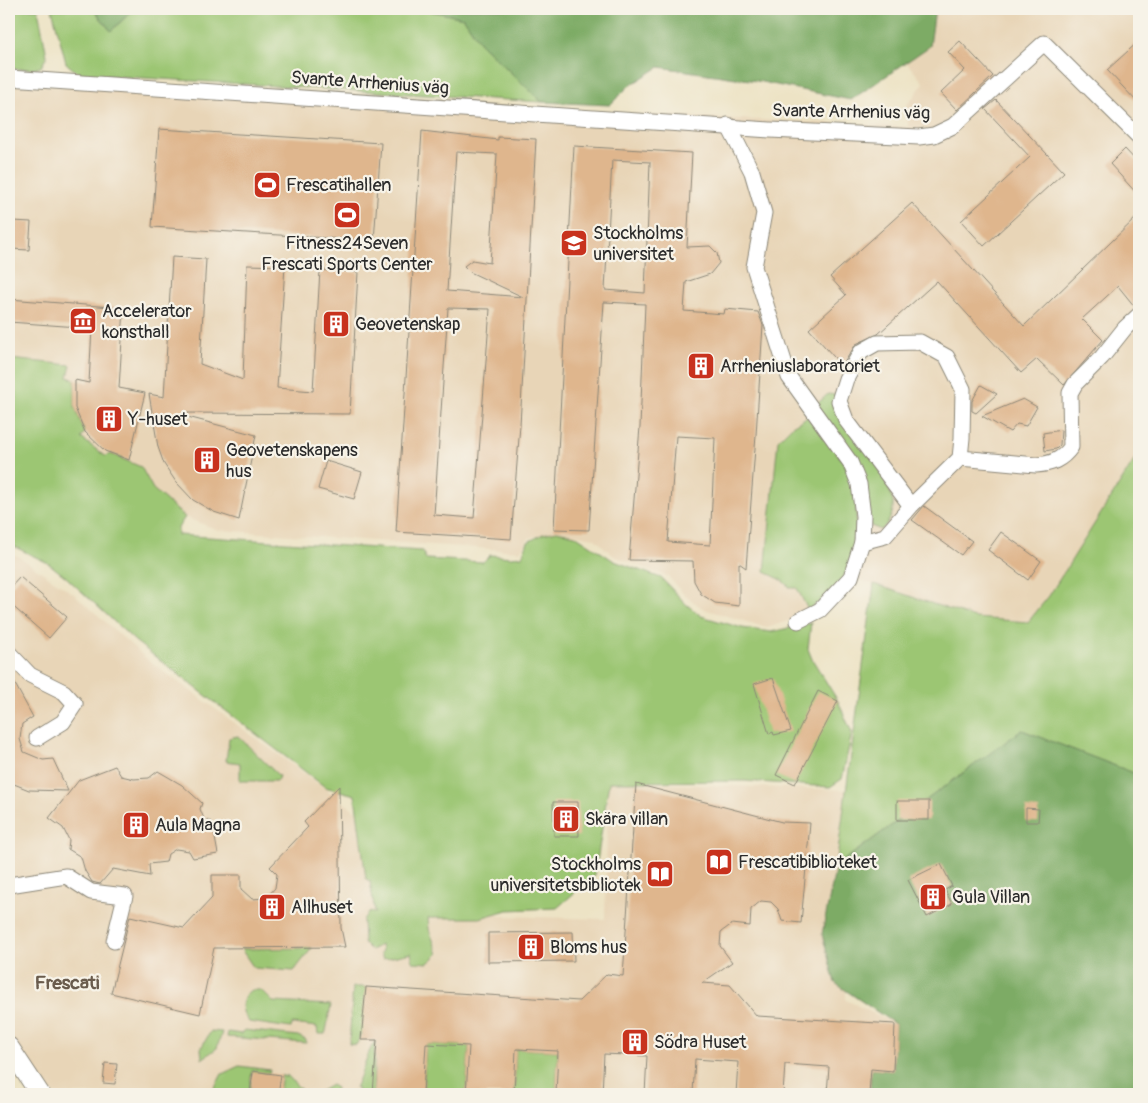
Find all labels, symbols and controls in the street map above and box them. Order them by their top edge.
street label: Svante Arrhenius väg [290,66,450,100]
street label: Svante Arrhenius väg [772,99,930,125]
sports icon: Frescatihallen [252,170,282,200]
place label: Frescatihallen [286,174,391,197]
sports icon: Fitness24Seven Frescati Sports Center [332,200,362,230]
place label: Stockholms universitet [593,222,683,266]
school or university icon: Stockholms universitet [559,228,589,258]
place label: Fitness24Seven Frescati Sports Center [261,232,433,276]
place label: Accelerator konsthall [102,300,192,344]
museum icon: Accelerator konsthall [68,306,98,336]
building icon: Geovetenskap [321,309,351,339]
place label: Geovetenskap [355,313,460,336]
building icon: Arrheniuslaboratoriet [686,351,716,381]
place label: Arrheniuslaboratoriet [720,355,881,378]
building icon: Y-huset [94,404,124,434]
place label: Y-huset [127,408,189,431]
place label: Geovetenskapens hus [226,439,358,483]
building icon: Geovetenskapens hus [192,445,222,475]
building icon: Skära villan [551,804,581,834]
place label: Skära villan [585,808,668,831]
building icon: Aula Magna [121,810,151,840]
place label: Aula Magna [155,814,241,837]
library icon: Frescatibiblioteket [704,847,734,877]
place label: Frescatibiblioteket [738,851,878,874]
place label: Stockholms universitetsbibliotek [490,853,641,897]
library icon: Stockholms universitetsbibliotek [645,859,675,889]
building icon: Gula Villan [918,882,948,912]
place label: Gula Villan [952,886,1030,909]
building icon: Allhuset [257,892,287,922]
place label: Allhuset [291,896,354,919]
building icon: Bloms hus [516,932,546,962]
place label: Bloms hus [550,936,627,959]
district label: Frescati [35,971,100,995]
building icon: Södra Huset [620,1027,650,1057]
place label: Södra Huset [654,1031,747,1054]

